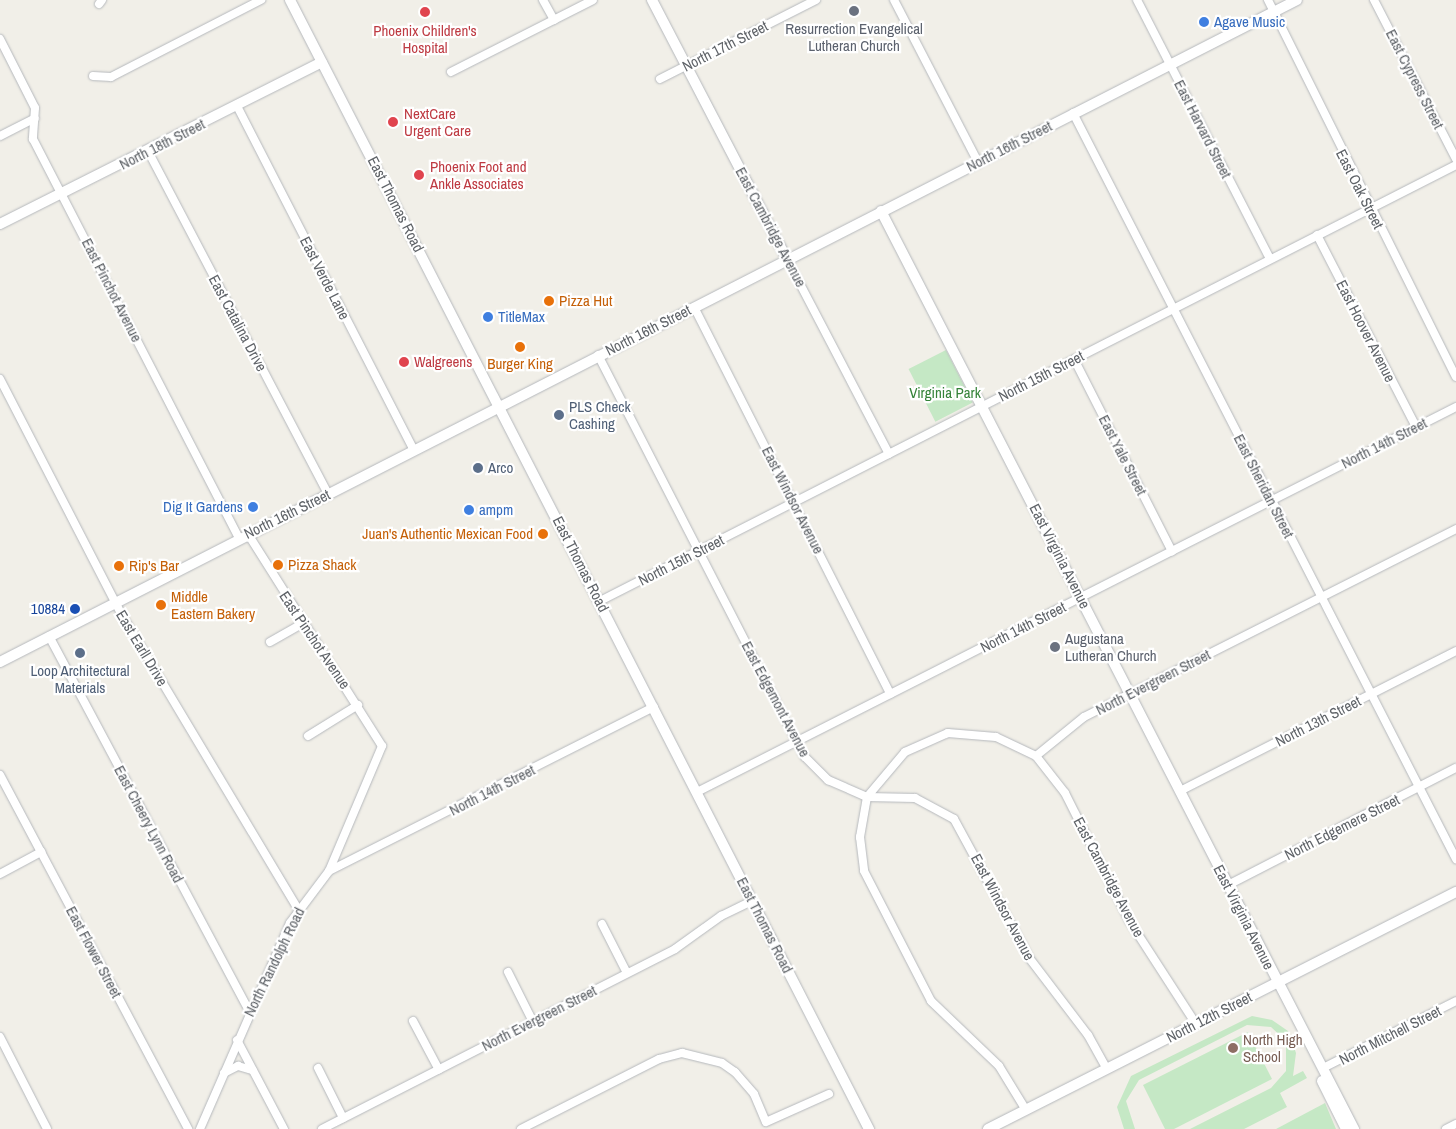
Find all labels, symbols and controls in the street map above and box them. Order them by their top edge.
marker: Phoenix Children's Hospital [418,5,432,19]
marker: Resurrection Evangelical Lutheran Church [848,5,860,17]
place label: Agave Music [1214,13,1285,31]
marker: Agave Music [1198,16,1210,28]
street label: North 17th Street [679,17,771,75]
place label: Resurrection Evangelical Lutheran Church [785,19,923,54]
place label: Phoenix Children's Hospital [373,21,477,56]
street label: East Cypress Street [1382,26,1448,132]
street label: East Harvard Street [1170,77,1236,181]
place label: NextCare Urgent Care [404,104,471,139]
street label: North 18th Street [116,115,208,173]
marker: NextCare Urgent Care [386,115,400,129]
street label: North 16th Street [963,117,1055,175]
street label: East Oak Street [1332,146,1388,232]
street label: East Thomas Road [364,153,428,255]
place label: Phoenix Foot and Ankle Associates [430,157,527,192]
street label: East Cambridge Avenue [732,164,810,290]
marker: Phoenix Foot and Ankle Associates [412,168,426,182]
street label: East Verde Lane [296,233,354,323]
street label: East Pinchot Avenue [78,235,146,345]
street label: East Catalina Drive [205,272,271,374]
street label: East Hoover Avenue [1332,277,1400,385]
place label: Pizza Hut [559,292,612,310]
marker: Pizza Hut [543,295,555,307]
street label: North 16th Street [602,301,694,359]
place label: TitleMax [498,308,545,326]
marker: TitleMax [482,311,494,323]
marker: Burger King [514,341,526,353]
street label: North 15th Street [995,347,1087,405]
place label: Walgreens [414,353,472,371]
place label: Burger King [487,355,553,373]
marker: Walgreens [398,356,410,368]
park label: Virginia Park [909,384,981,402]
place label: PLS Check Cashing [569,397,631,432]
marker: PLS Check Cashing [553,409,565,421]
street label: East Yale Street [1095,412,1151,498]
street label: North 14th Street [1338,414,1430,472]
street label: East Sheridan Street [1230,431,1298,541]
street label: East Windsor Avenue [758,443,828,557]
place label: Arco [488,459,513,477]
marker: Arco [472,462,484,474]
street label: North 16th Street [241,485,333,543]
place label: Dig It Gardens [163,498,243,516]
street label: East Virginia Avenue [1026,500,1094,612]
marker: Dig It Gardens [247,501,259,513]
place label: ampm [479,501,513,519]
marker: ampm [463,504,475,516]
street label: East Thomas Road [549,513,613,615]
place label: Juan's Authentic Mexican Food [362,525,533,543]
marker: Juan's Authentic Mexican Food [537,528,549,540]
street label: North 15th Street [635,531,727,589]
place label: Pizza Shack [288,556,356,574]
place label: Rip's Bar [129,557,179,575]
marker: Pizza Shack [272,559,284,571]
marker: Rip's Bar [113,560,125,572]
place label: Middle Eastern Bakery [171,587,255,622]
street label: East Pinchot Avenue [275,587,355,693]
street label: North 14th Street [977,598,1069,656]
marker: Middle Eastern Bakery [155,599,167,611]
place label: 10884 [31,600,65,618]
marker: 10884 [69,603,81,615]
street label: East Earll Drive [112,607,172,689]
place label: Augustana Lutheran Church [1065,629,1157,664]
street label: East Edgemont Avenue [738,638,814,760]
marker: Augustana Lutheran Church [1049,641,1061,653]
street label: North Evergreen Street [1093,645,1213,719]
marker: Loop Architectural Materials [74,647,86,659]
place label: Loop Architectural Materials [30,661,130,696]
street label: North 13th Street [1272,692,1364,750]
street label: North 14th Street [446,761,538,819]
street label: East Cheery Lynn Road [111,762,187,886]
street label: North Edgemere Street [1282,790,1402,864]
street label: East Cambridge Avenue [1070,814,1148,940]
street label: East Windsor Avenue [967,850,1039,964]
street label: East Virginia Avenue [1210,861,1278,973]
street label: East Thomas Road [733,874,797,976]
street label: East Flower Street [62,903,126,1001]
street label: North Randolph Road [240,905,308,1019]
street label: North Evergreen Street [479,981,599,1055]
street label: North 12th Street [1163,988,1255,1046]
street label: North Mitchell Street [1336,1002,1444,1068]
place label: North High School [1243,1030,1302,1065]
marker: North High School [1227,1042,1239,1054]

